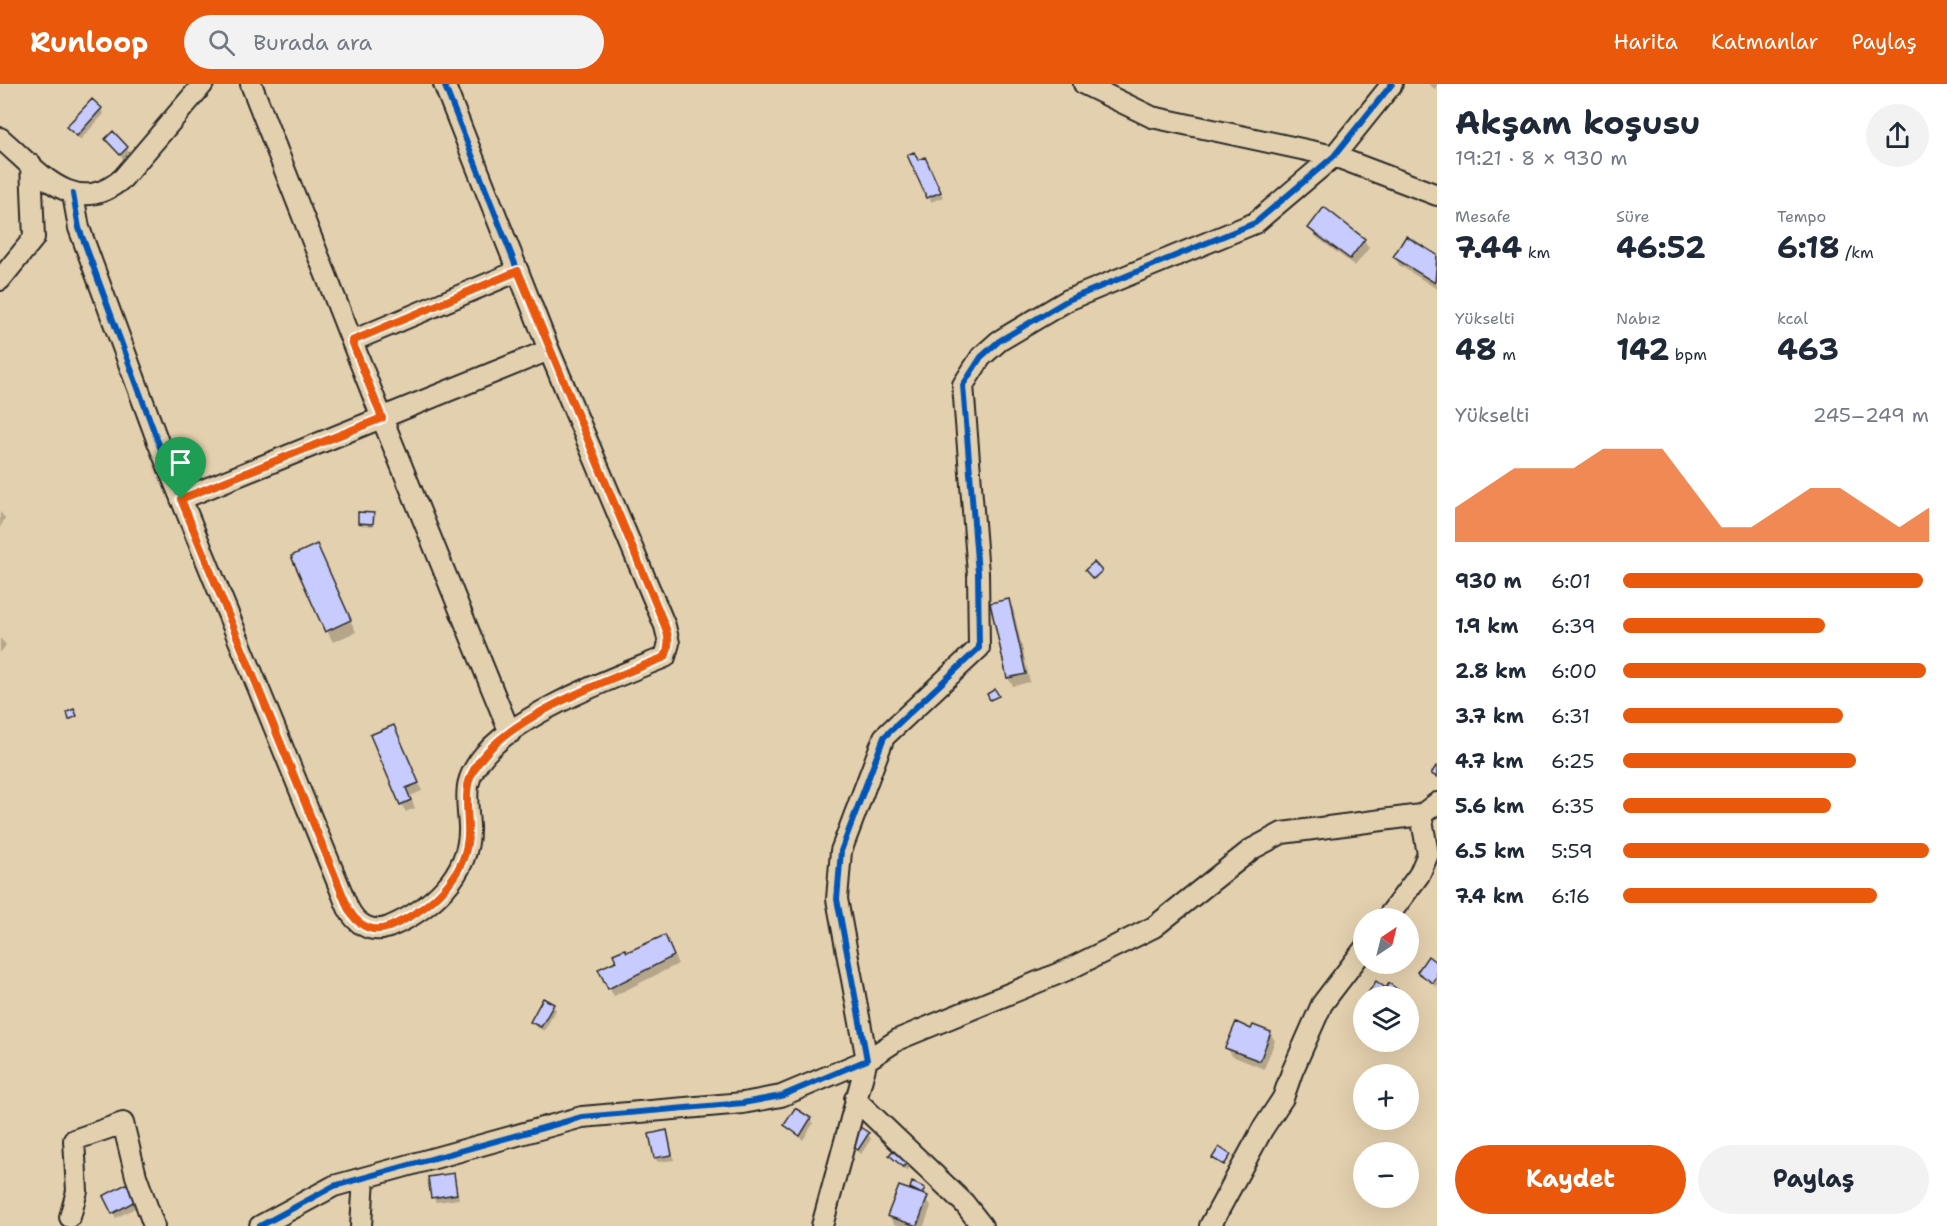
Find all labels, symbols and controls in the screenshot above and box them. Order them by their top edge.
search box [184,15,604,69]
text: Runloop [30,23,148,61]
icon: search [205,26,238,59]
text: Burada ara [253,28,372,57]
text: Harita [1613,28,1678,56]
text: Katmanlar [1711,28,1818,56]
text: Paylaş [1851,28,1917,56]
text: Akşam koşusu [1455,100,1701,145]
button: share [1866,104,1929,167]
text: 19:21 · 8 × 930 m [1455,145,1628,171]
text: Mesafe [1455,206,1511,227]
text: Süre [1616,206,1650,227]
text: Tempo [1777,206,1826,227]
text: 7.44 [1455,227,1522,268]
text: 46:52 [1616,227,1706,268]
text: 6:18 [1777,227,1840,268]
text: km [1522,242,1550,263]
text: /km [1840,242,1874,263]
text: Yükselti [1455,308,1515,329]
text: Nabız [1616,308,1661,329]
text: kcal [1777,308,1808,329]
text: 48 [1455,329,1497,370]
text: 142 [1616,329,1669,370]
text: 463 [1777,329,1839,370]
text: m [1497,344,1516,365]
text: bpm [1669,344,1707,365]
text: Yükselti [1455,402,1530,428]
text: 245–249 m [1813,402,1929,428]
pin [155,437,206,499]
icon: arrive [164,446,197,479]
text: 930 m [1455,568,1522,594]
text: 6:01 [1551,568,1591,594]
text: 1.9 km [1455,613,1518,639]
text: 6:39 [1551,613,1596,639]
text: 2.8 km [1455,658,1526,684]
text: 6:00 [1551,658,1597,684]
text: 3.7 km [1455,703,1524,729]
text: 6:31 [1551,703,1590,729]
text: 4.7 km [1455,748,1523,774]
text: 6:25 [1551,748,1595,774]
text: 5.6 km [1455,793,1524,819]
text: 6:35 [1551,793,1594,819]
text: 6.5 km [1455,838,1525,864]
text: 5:59 [1551,838,1593,864]
text: 7.4 km [1455,883,1524,909]
text: 6:16 [1551,883,1590,909]
north arrow [1353,908,1419,974]
map controls [1353,908,1419,1208]
button: layers [1353,986,1419,1052]
button: + [1353,1064,1419,1130]
button: − [1353,1142,1419,1208]
button: Kaydet [1455,1145,1686,1214]
button: Paylaş [1698,1145,1929,1214]

